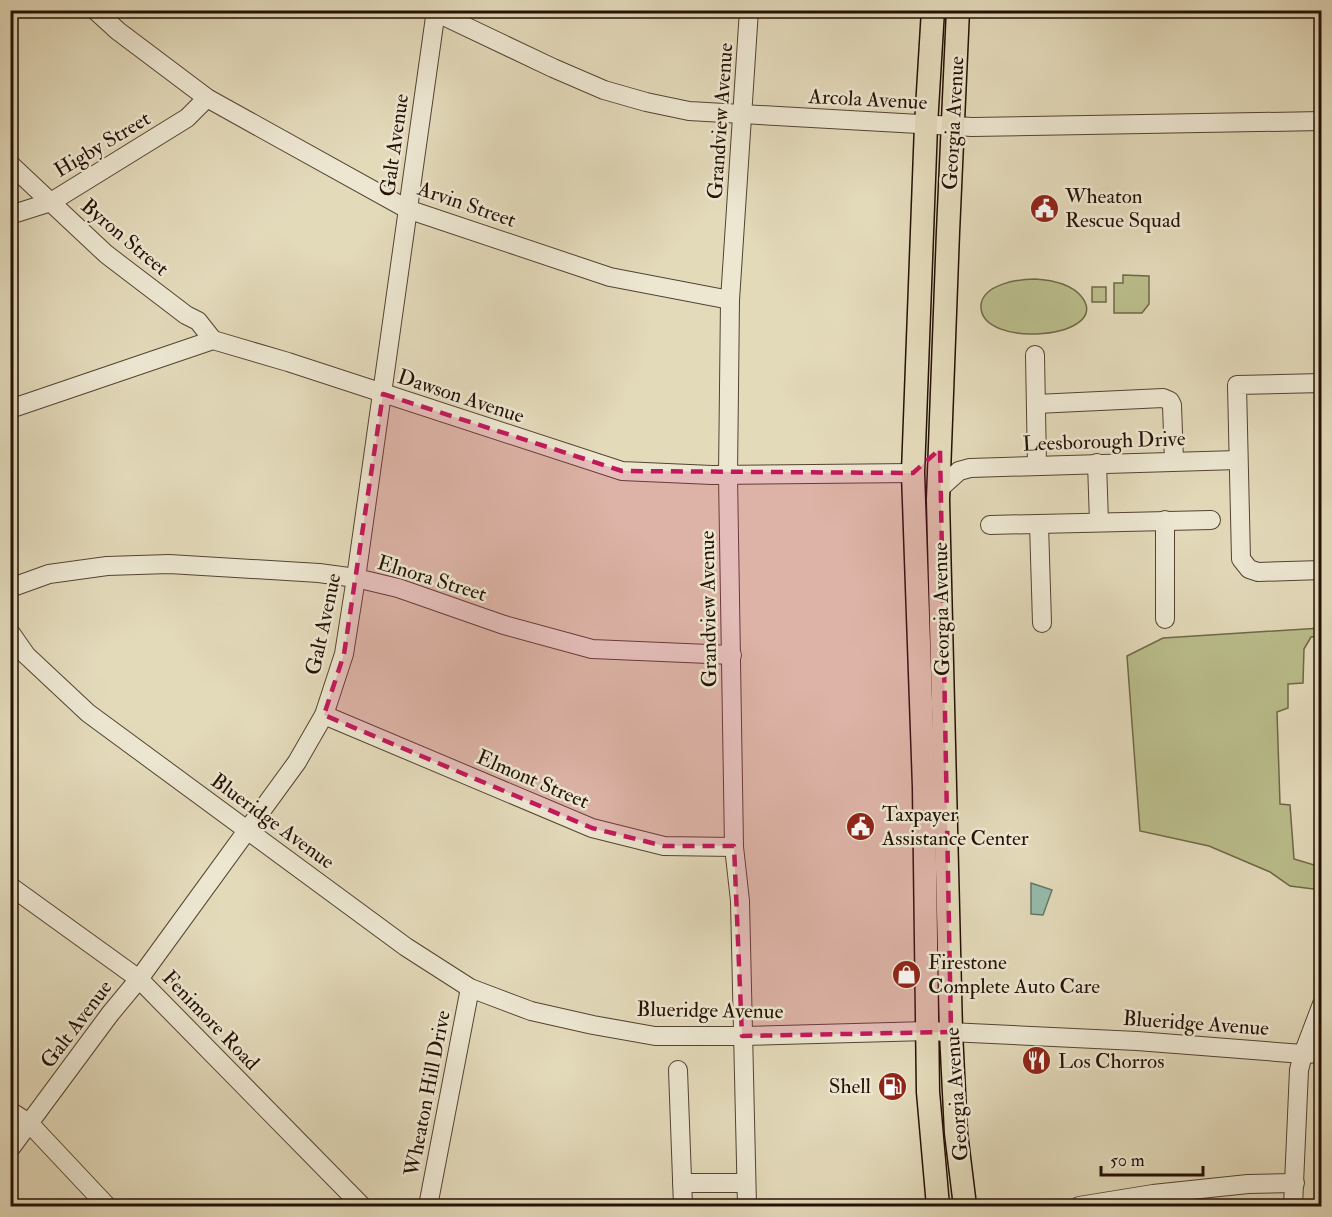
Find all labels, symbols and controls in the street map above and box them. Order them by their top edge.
street label: Grandview Avenue [702,42,739,200]
street label: Georgia Avenue [937,55,970,191]
street label: Arcola Avenue [807,83,928,116]
street label: Galt Avenue [374,92,415,198]
street label: Higby Street [49,105,155,184]
street label: Arvin Street [413,175,520,234]
place label: Wheaton Rescue Squad [1064,183,1182,234]
public building icon: Wheaton Rescue Squad [1028,192,1060,224]
street label: Byron Street [75,193,174,282]
street label: Dawson Avenue [394,363,528,430]
street label: Leesborough Drive [1022,425,1186,458]
street label: Grandview Avenue [694,530,723,688]
street label: Georgia Avenue [927,542,956,676]
street label: Elnora Street [374,549,490,608]
street label: Galt Avenue [300,570,348,678]
street label: Elmont Street [473,744,593,815]
street label: Blueridge Avenue [205,767,340,876]
place label: Taxpayer Assistance Center [881,801,1029,852]
public building icon: Taxpayer Assistance Center [845,810,877,842]
place label: Firestone Complete Auto Care [928,949,1100,1000]
shop icon: Firestone Complete Auto Care [891,958,923,990]
street label: Fenimore Road [156,965,266,1077]
street label: Galt Avenue [34,975,118,1074]
street label: Blueridge Avenue [636,996,784,1025]
street label: Blueridge Avenue [1122,1005,1270,1042]
street label: Wheaton Hill Drive [398,1008,457,1179]
street label: Georgia Avenue [938,1026,975,1162]
restaurant icon: Los Chorros [1021,1045,1053,1077]
place label: Los Chorros [1058,1048,1164,1075]
fuel station icon: Shell [876,1070,908,1102]
place label: Shell [829,1073,872,1100]
scale bar [1101,1139,1203,1177]
text: 50 m [1110,1149,1145,1172]

